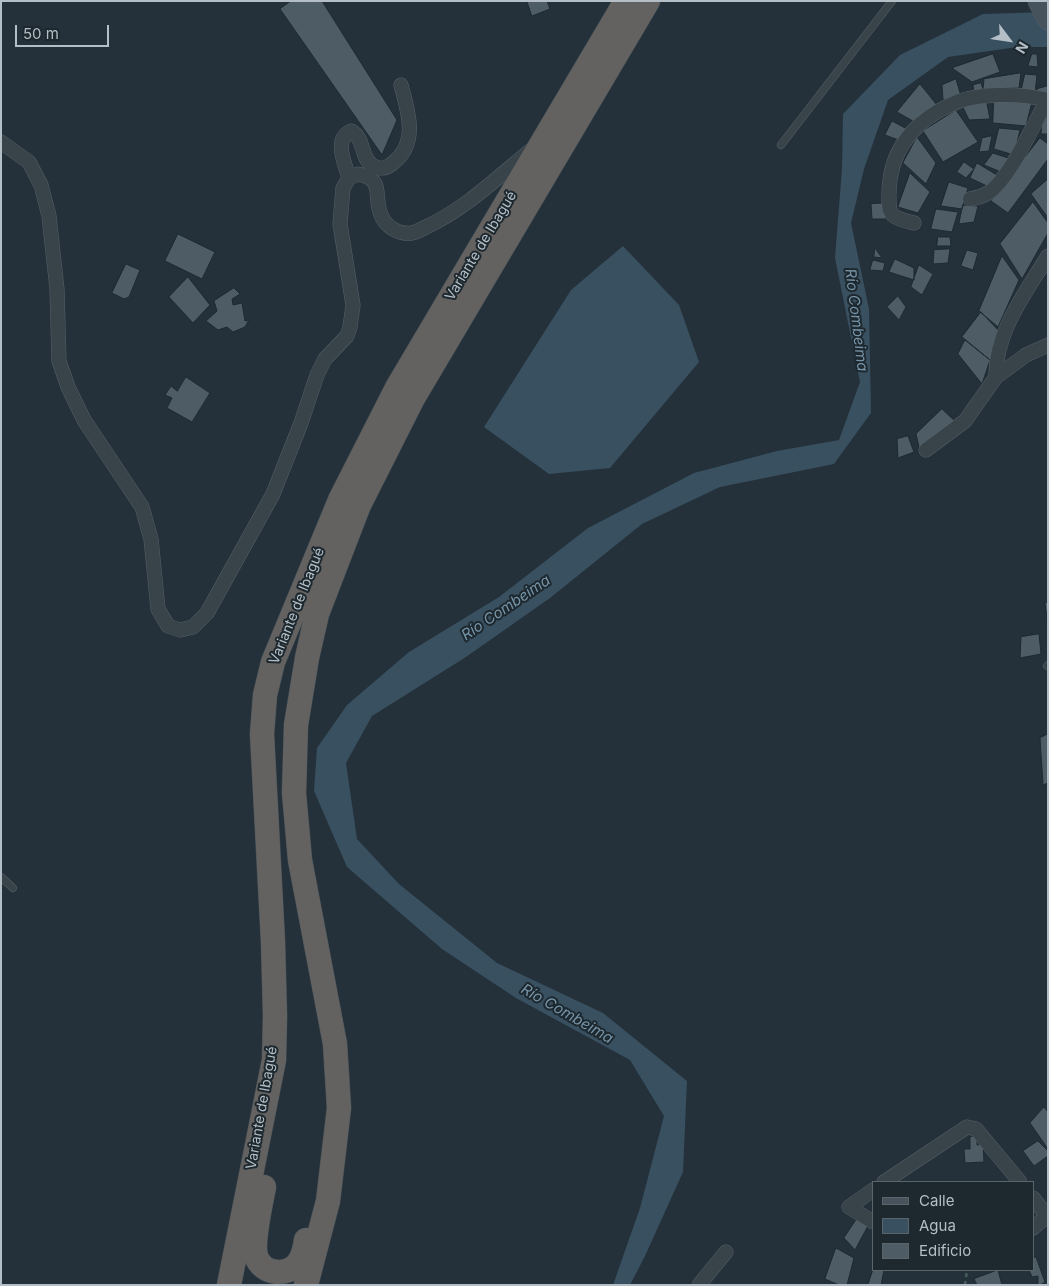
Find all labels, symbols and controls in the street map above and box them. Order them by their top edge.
scale bar [18,15,111,47]
north arrow [984,15,1034,65]
text: 50 m [23,24,59,43]
text: N [1012,39,1032,57]
street label: Variante de Ibagué [442,188,520,304]
water label: Río Combeima [841,268,871,372]
street label: Variante de Ibagué [266,545,328,667]
water label: Río Combeima [458,572,554,644]
water label: Río Combeima [518,980,616,1048]
street label: Variante de Ibagué [243,1045,281,1171]
legend [872,1181,1034,1271]
text: Calle [919,1191,954,1210]
text: Agua [919,1216,956,1235]
text: Edificio [919,1241,971,1260]

